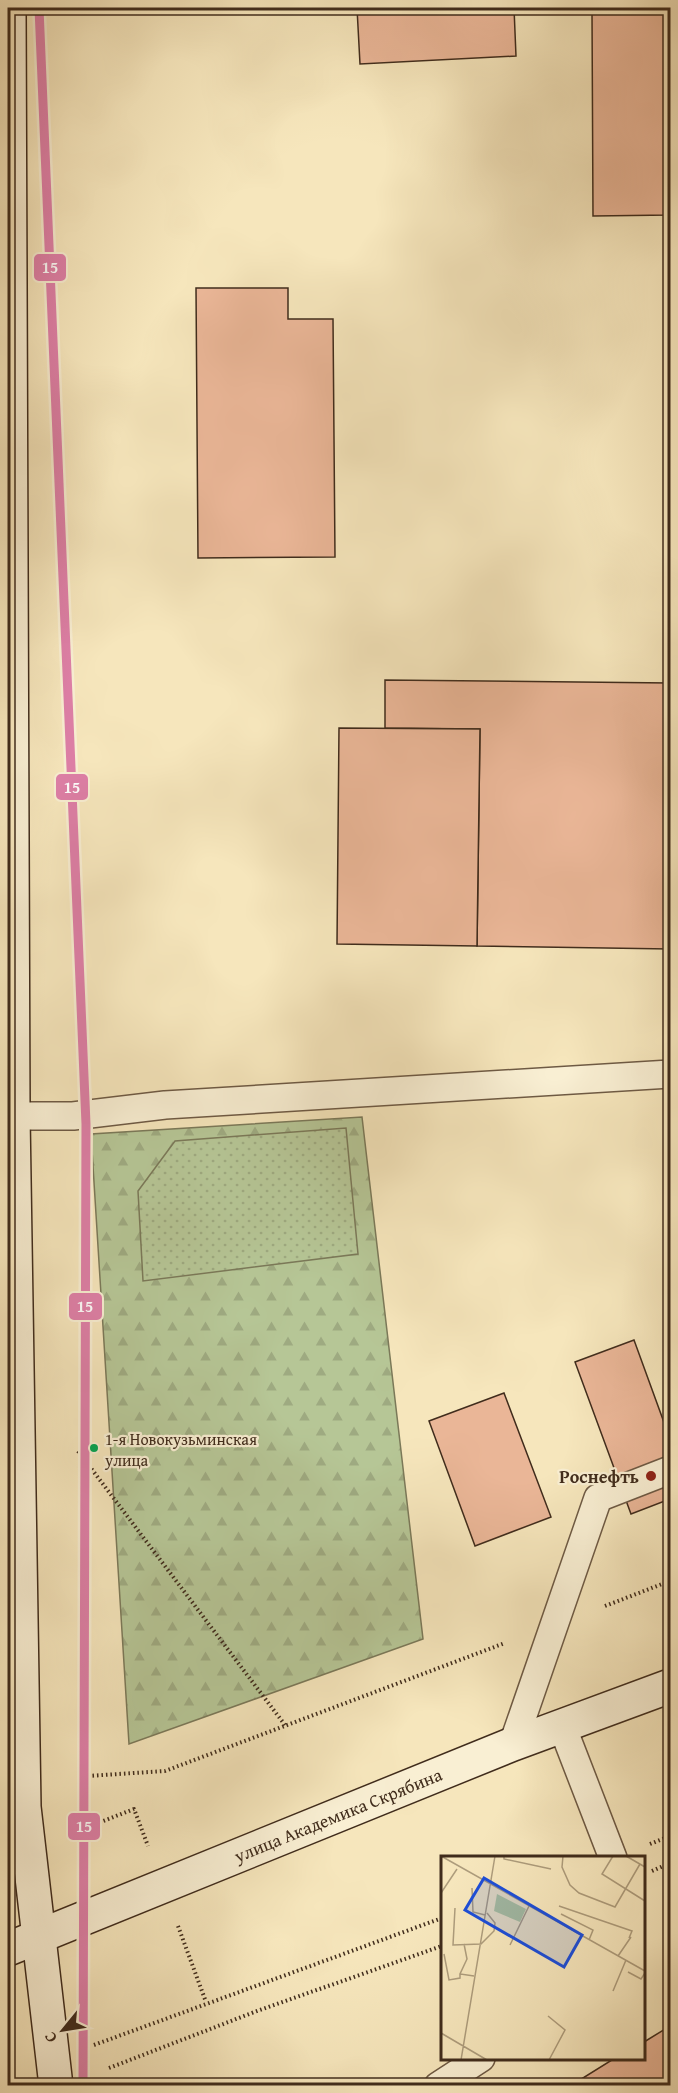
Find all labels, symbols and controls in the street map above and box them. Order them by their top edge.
line badge: 15 [33,253,67,282]
text: 15 [42,255,58,279]
line badge: 15 [55,773,89,801]
text: 15 [64,775,80,799]
line badge: 15 [68,1292,103,1321]
text: 15 [77,1294,93,1318]
place label: 1-я Новокузьминская улица [104,1427,257,1472]
marker: 1-я Новокузьминская улица [88,1442,100,1454]
place label: Роснефть [559,1463,639,1490]
marker: Роснефть [644,1469,658,1483]
street label: улица Академика Скрябина [229,1761,446,1870]
line badge: 15 [67,1812,101,1841]
text: 15 [76,1814,92,1838]
inset map [441,1856,645,2060]
north arrow [33,2000,93,2060]
text: С [37,2028,63,2047]

